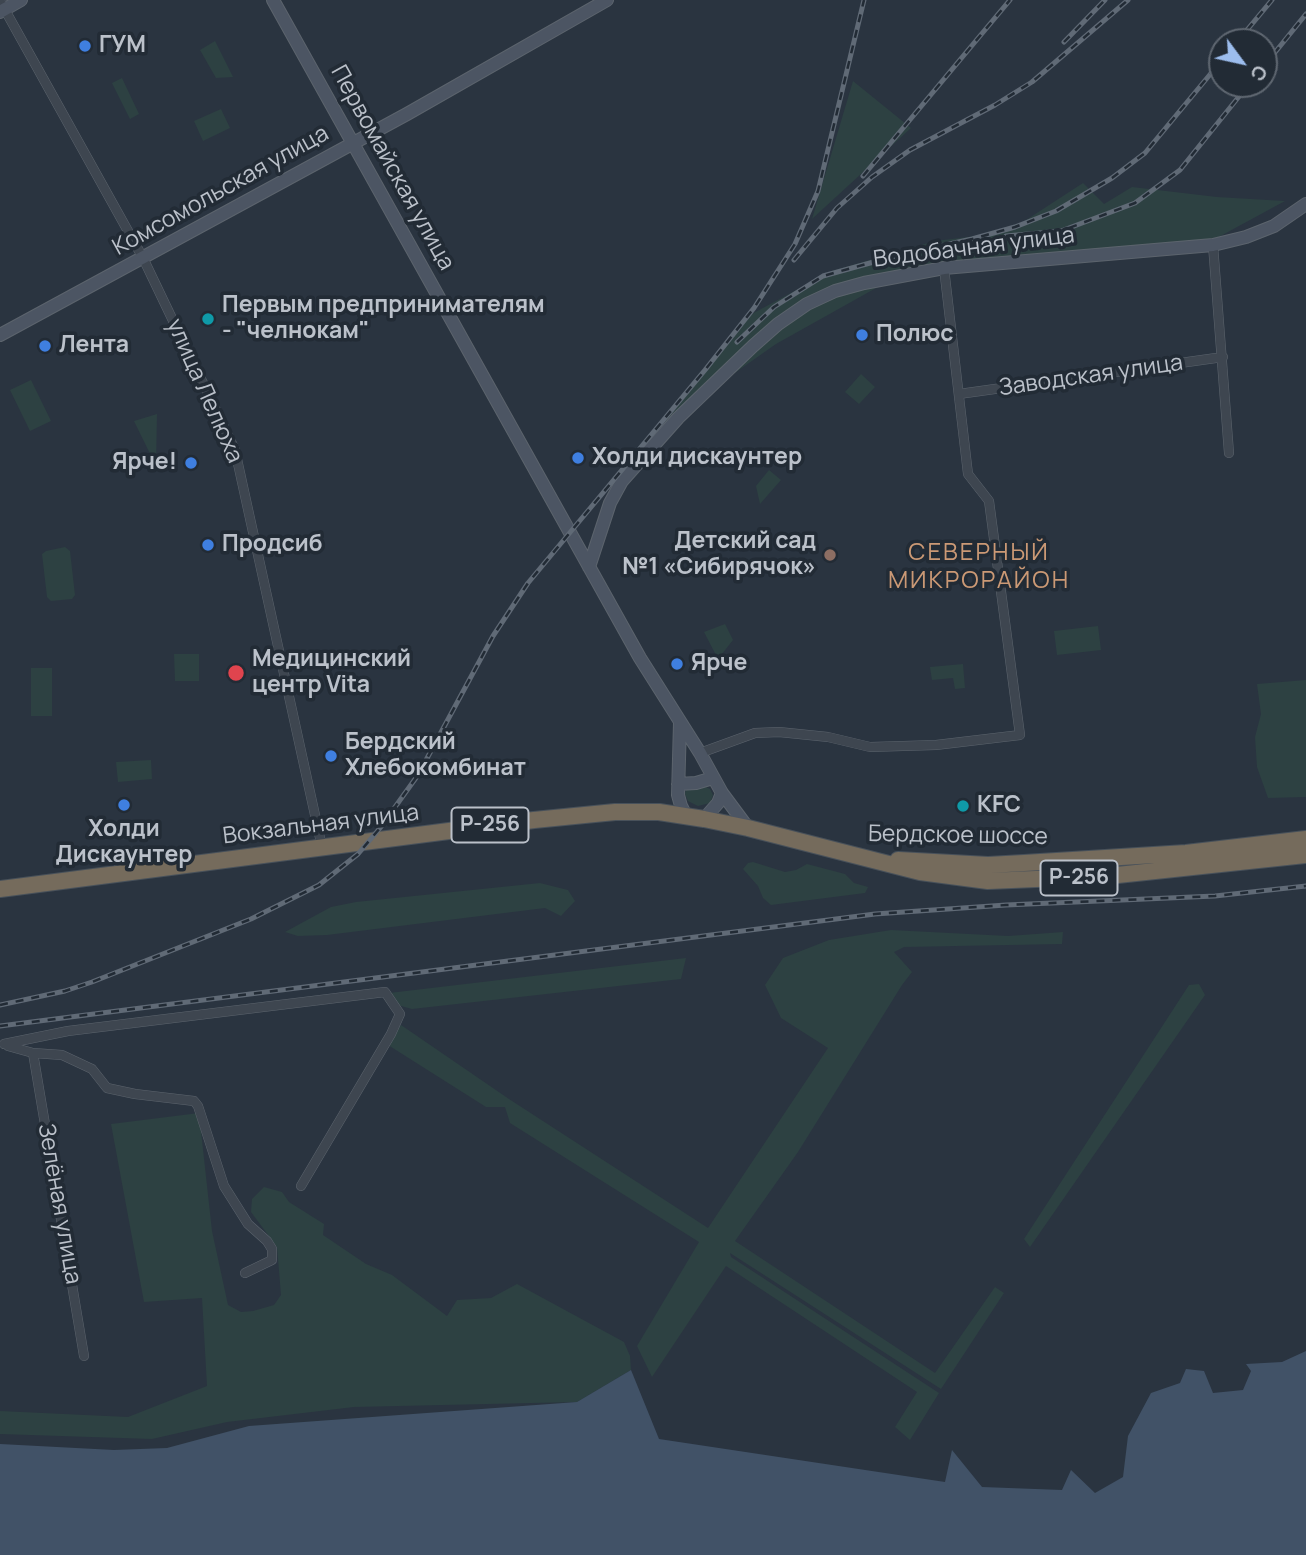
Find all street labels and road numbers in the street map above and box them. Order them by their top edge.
street label: Первомайская улица [324,61,460,275]
street label: Комсомольская улица [108,120,334,262]
street label: Водобачная улица [872,222,1076,274]
street label: улица Лелюха [160,315,248,467]
street label: Заводская улица [997,349,1185,403]
street label: Вокзальная улица [221,799,421,851]
road number: Р-256 [452,808,528,842]
street label: Бердское шоссе [868,821,1048,851]
road number: Р-256 [1040,860,1118,896]
street label: Зелёная улица [31,1122,87,1286]

